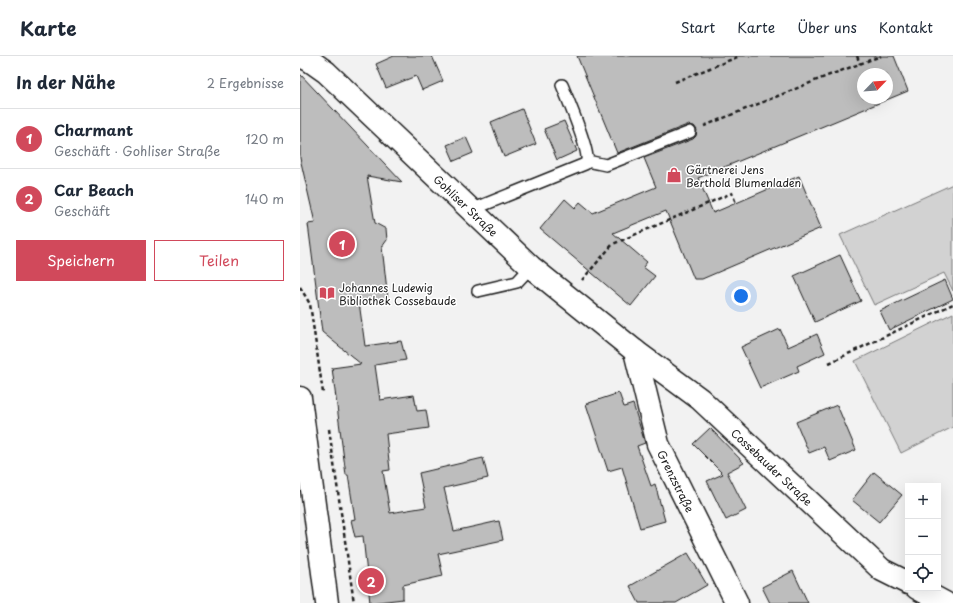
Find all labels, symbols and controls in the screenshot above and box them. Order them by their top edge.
text: Karte [20,14,77,42]
text: Start [680,17,715,38]
text: Karte [737,17,775,38]
text: Über uns [797,17,857,38]
text: Kontakt [879,17,933,38]
north arrow [857,68,893,104]
text: In der Nähe [16,69,115,95]
text: 2 Ergebnisse [207,73,284,92]
text: Charmant [54,118,133,141]
text: 1 [26,129,32,148]
text: 120 m [245,129,284,148]
text: Geschäft · Gohliser Straße [54,141,220,160]
place label: Gärtnerei Jens Berthold Blumenladen [686,161,801,191]
shop icon: Gärtnerei Jens Berthold Blumenladen [665,166,683,184]
street label: Gohliser Straße [430,171,502,240]
text: Car Beach [54,178,134,201]
text: 2 [24,189,34,208]
text: 140 m [245,189,284,208]
text: Geschäft [54,201,110,220]
pin: 1 [329,229,355,259]
button: Speichern [16,240,146,281]
button: Teilen [154,240,284,281]
place label: Johannes Ludewig Bibliothek Cossebaude [339,279,456,309]
library icon: Johannes Ludewig Bibliothek Cossebaude [318,284,336,302]
your location [731,286,751,306]
street label: Cossebauder Straße [728,424,817,509]
street label: Grenzstraße [654,447,699,515]
map controls [905,483,941,591]
button: + [905,483,941,519]
button: − [905,519,941,555]
button: locate [905,555,941,591]
pin: 2 [358,566,384,596]

